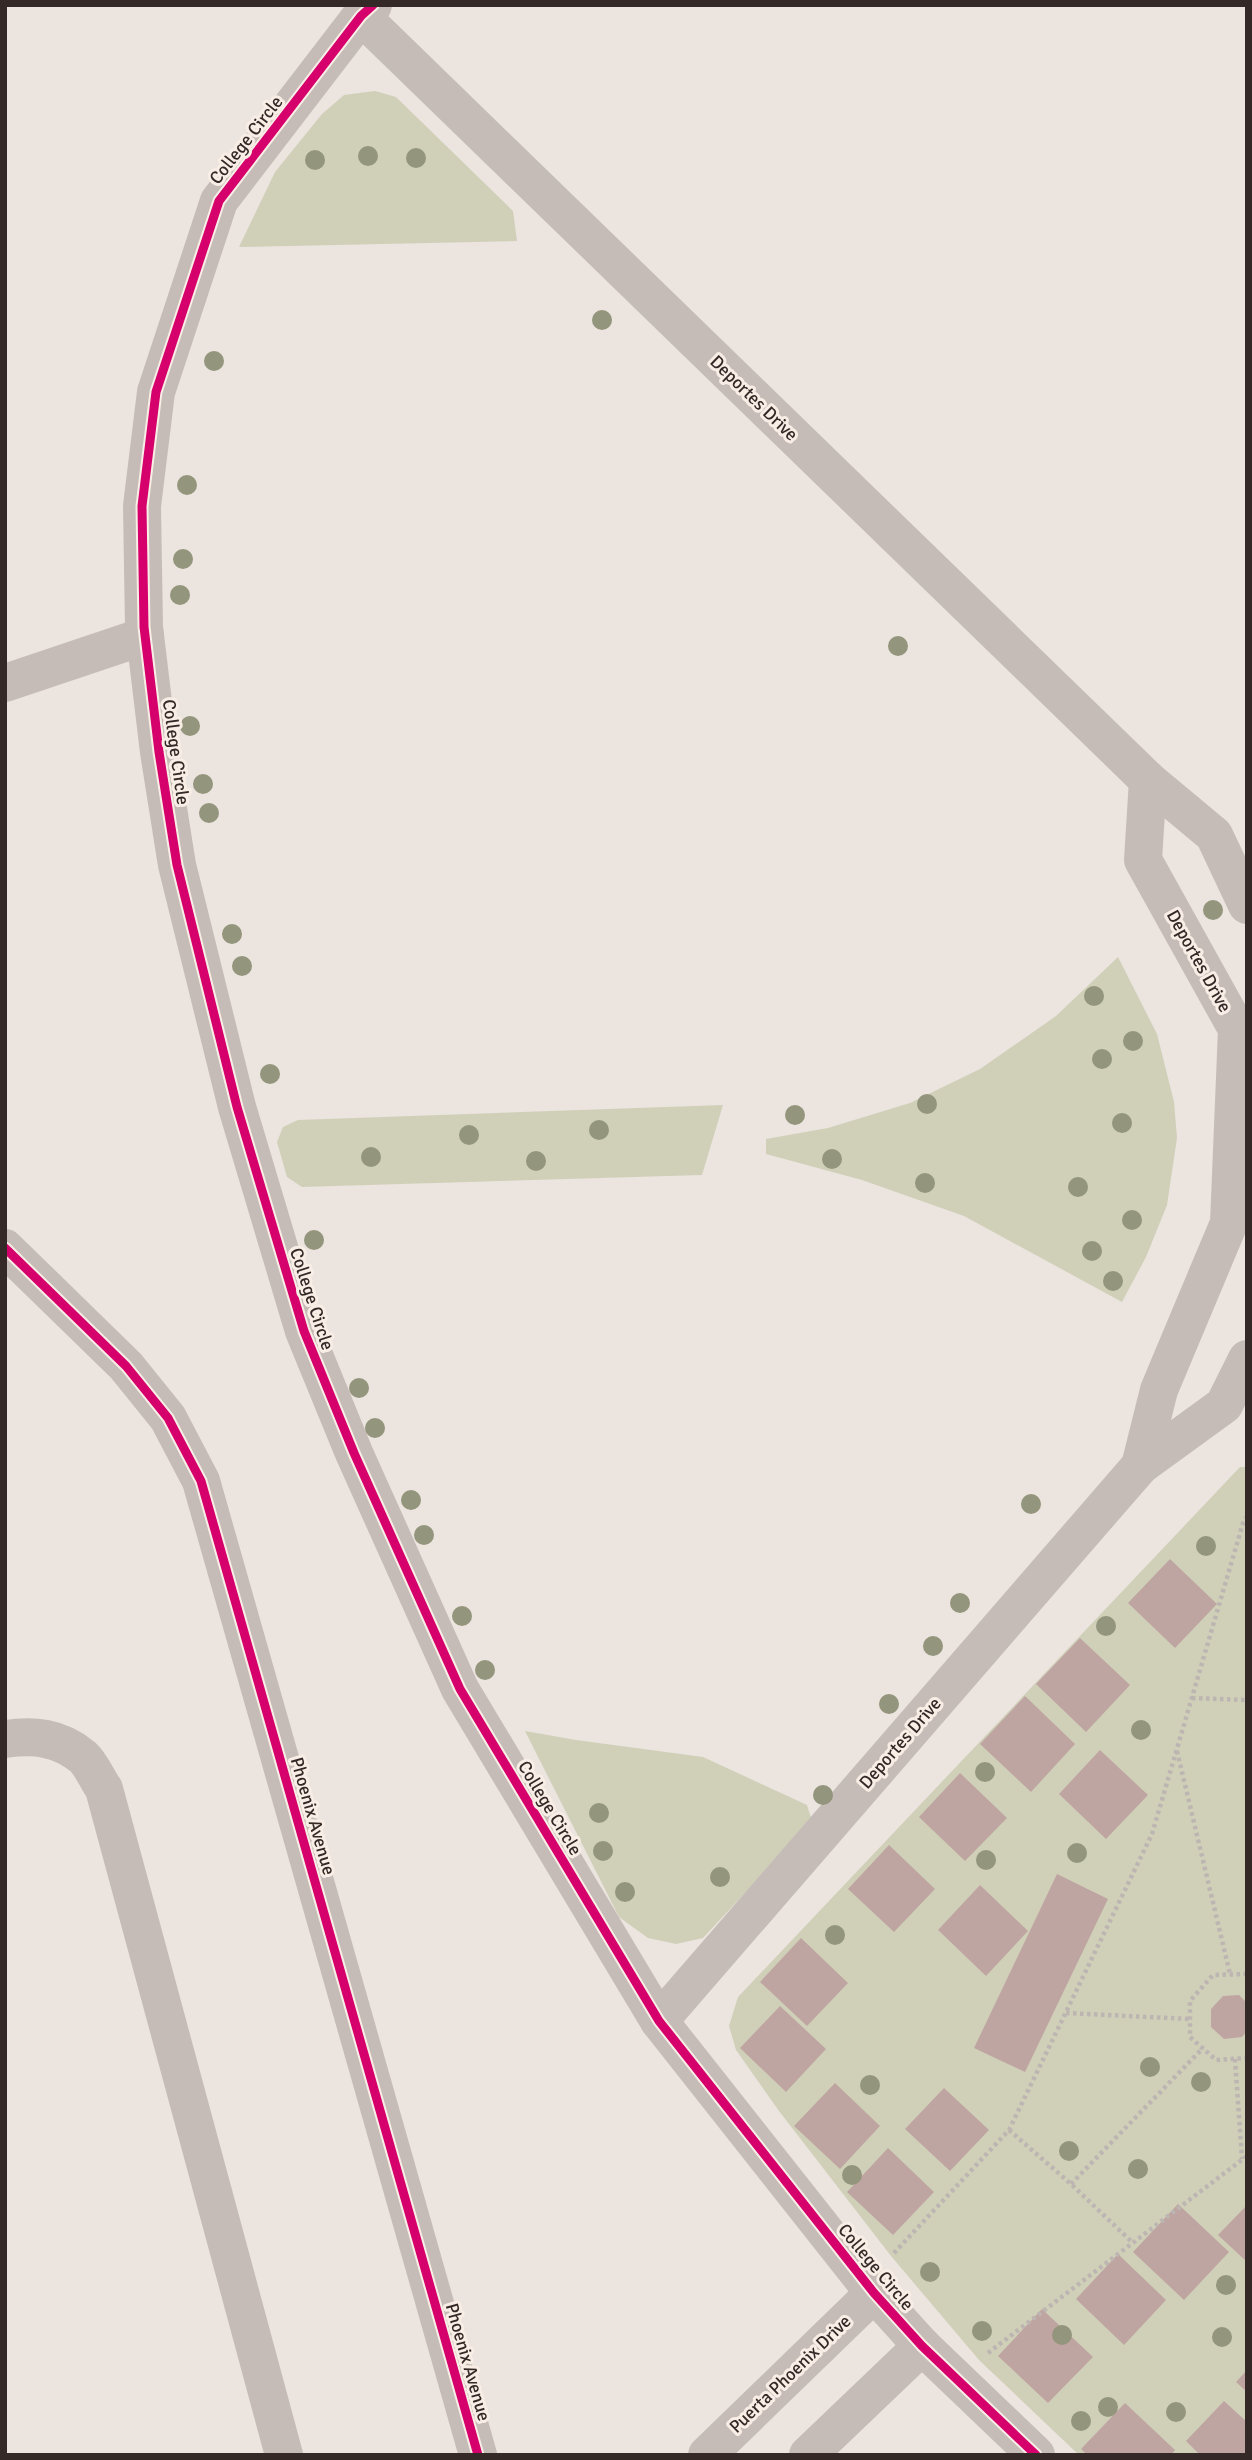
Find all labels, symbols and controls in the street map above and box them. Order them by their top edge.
street label: College Circle [205,91,287,189]
street label: Deportes Drive [705,351,803,445]
street label: College Circle [158,698,194,806]
street label: Deportes Drive [1162,906,1236,1016]
street label: College Circle [285,1245,339,1353]
street label: Deportes Drive [854,1693,946,1793]
street label: Phoenix Avenue [286,1755,340,1877]
street label: College Circle [513,1757,587,1859]
street label: College Circle [833,2219,919,2315]
street label: Phoenix Avenue [441,2301,495,2423]
street label: Puerta Phoenix Drive [725,2310,855,2438]

